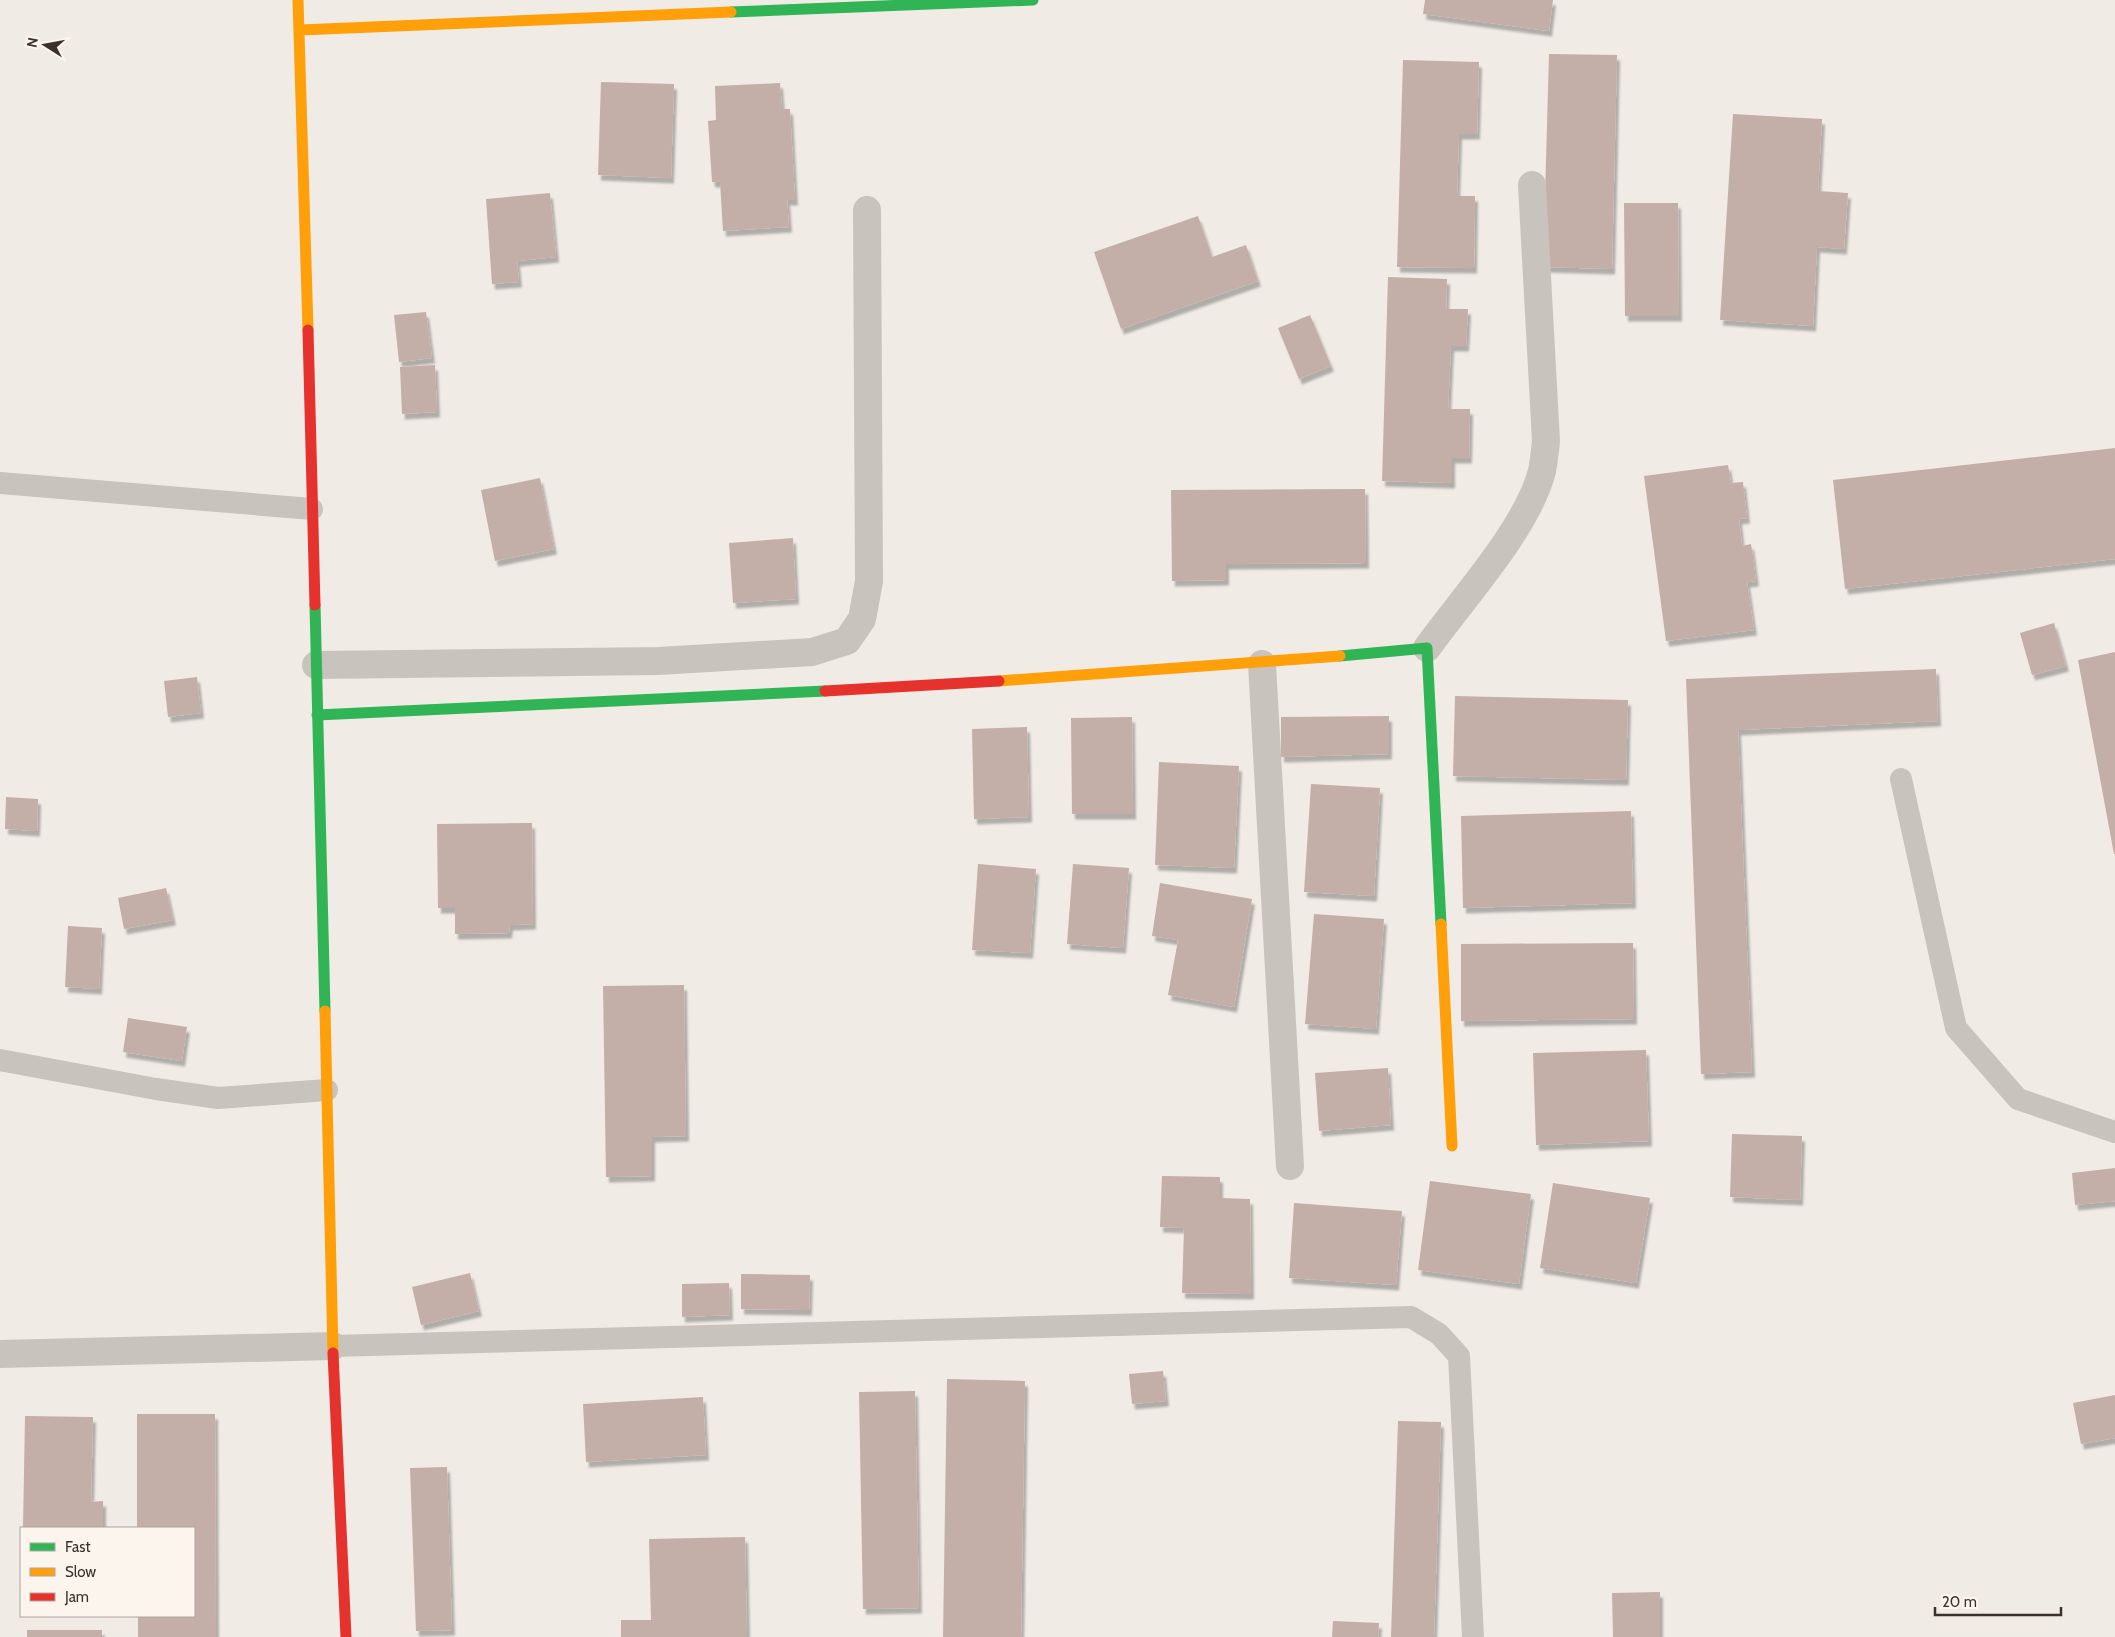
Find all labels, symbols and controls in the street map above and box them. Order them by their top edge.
north arrow [20,20,70,70]
text: N [22,36,42,49]
legend [20,1527,195,1617]
text: Fast [65,1538,90,1556]
text: Slow [65,1563,96,1581]
scale bar [1935,1584,2061,1616]
text: Jam [64,1588,89,1606]
text: 20 m [1942,1593,1977,1611]

